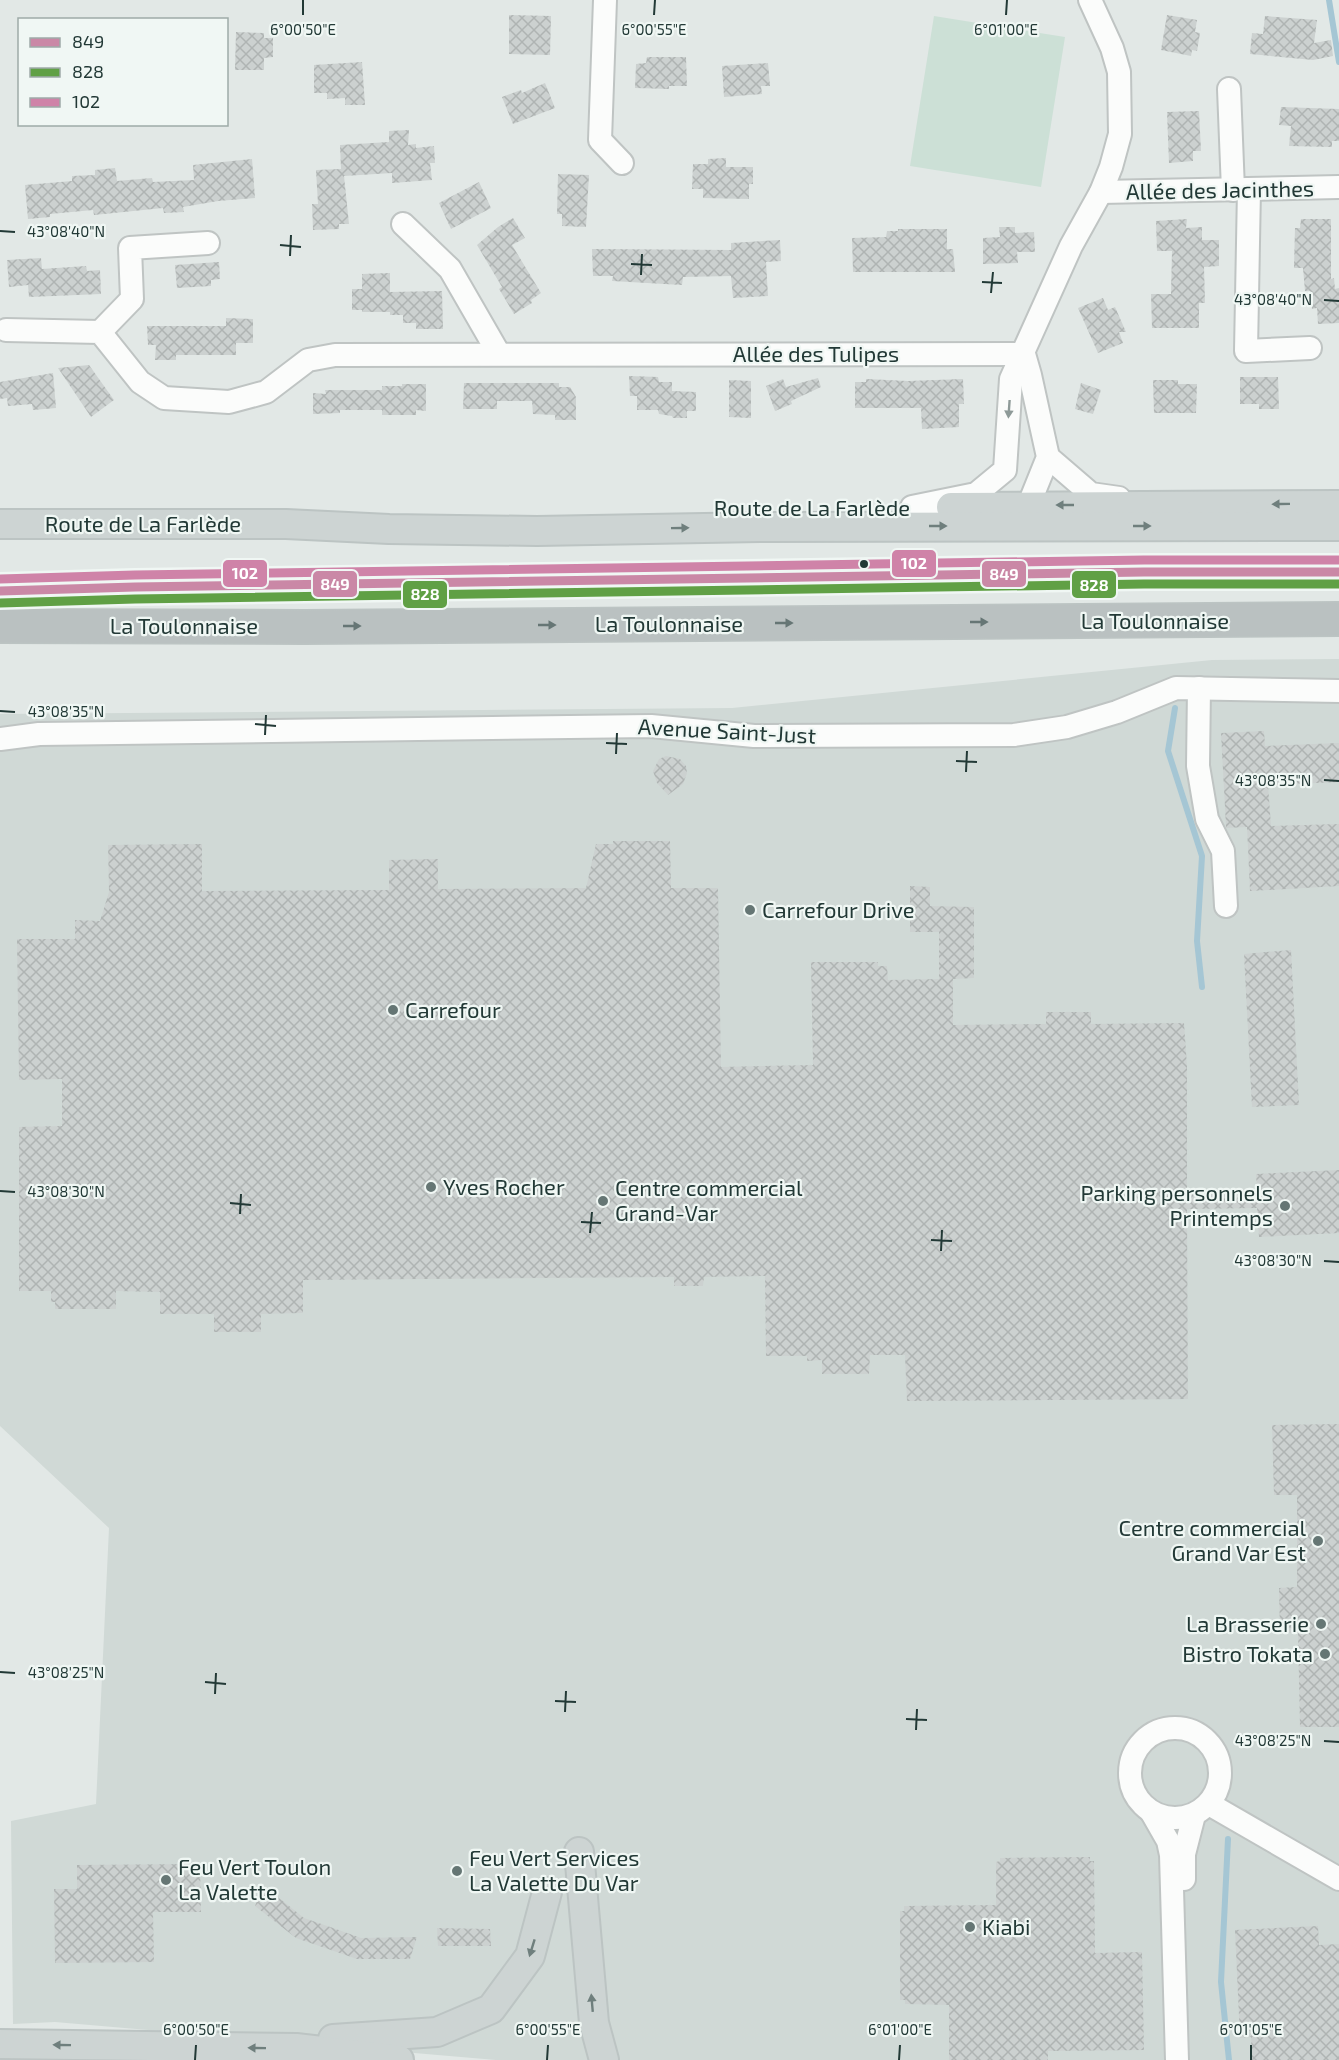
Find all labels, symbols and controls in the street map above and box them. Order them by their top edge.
legend [18,18,228,126]
text: 6°00'50"E [270,20,336,38]
text: 6°00'55"E [621,20,687,38]
text: 6°01'00"E [974,20,1038,38]
text: 849 [72,30,104,52]
text: 828 [72,60,104,82]
text: 102 [72,90,100,112]
street label: Allée des Jacinthes [1126,174,1314,204]
text: 43°08'40"N [27,222,105,240]
text: 43°08'40"N [1234,290,1312,308]
street label: Allée des Tulipes [733,340,899,366]
one-way arrow [1004,400,1014,419]
street label: Route de La Farlède [714,494,910,520]
one-way arrow [1271,499,1290,509]
one-way arrow [1055,500,1074,510]
street label: Route de La Farlède [45,510,241,536]
one-way arrow [929,521,948,531]
one-way arrow [1132,521,1151,531]
one-way arrow [671,523,690,533]
line badge: 102 [891,549,937,578]
text: 102 [901,553,927,572]
unlabelled marker [858,558,870,570]
line badge: 102 [222,559,268,588]
line badge: 849 [981,560,1027,588]
text: 102 [232,563,258,582]
text: 849 [989,564,1019,583]
line badge: 849 [312,570,358,598]
line badge: 828 [1071,570,1117,599]
text: 849 [320,574,350,593]
text: 828 [1079,575,1109,594]
line badge: 828 [402,580,448,609]
text: 828 [410,584,440,603]
street label: La Toulonnaise [1081,607,1229,633]
street label: La Toulonnaise [595,610,743,636]
street label: La Toulonnaise [110,612,258,638]
one-way arrow [970,617,989,627]
one-way arrow [775,618,794,628]
one-way arrow [538,620,557,630]
one-way arrow [343,621,362,631]
text: 43°08'35"N [28,702,104,720]
street label: Avenue Saint-Just [637,712,817,748]
text: 43°08'35"N [1235,771,1311,789]
place label: Carrefour Drive [762,896,915,922]
marker: Carrefour Drive [743,903,757,917]
place label: Carrefour [405,996,501,1022]
marker: Carrefour [386,1003,400,1017]
place label: Yves Rocher [443,1173,565,1199]
place label: Centre commercial Grand-Var [615,1174,803,1225]
place label: Parking personnels Printemps [1080,1179,1273,1230]
marker: Yves Rocher [424,1180,438,1194]
text: 43°08'30"N [27,1182,105,1200]
marker: Centre commercial Grand-Var [596,1194,610,1208]
marker: Parking personnels Printemps [1278,1199,1292,1213]
text: 43°08'30"N [1234,1251,1312,1269]
place label: Centre commercial Grand Var Est [1118,1514,1306,1565]
marker: Centre commercial Grand Var Est [1311,1534,1325,1548]
place label: La Brasserie [1186,1610,1309,1636]
marker: La Brasserie [1314,1617,1328,1631]
place label: Bistro Tokata [1182,1640,1313,1666]
marker: Bistro Tokata [1318,1647,1332,1661]
text: 43°08'25"N [28,1663,104,1681]
text: 43°08'25"N [1235,1731,1311,1749]
place label: Feu Vert Services La Valette Du Var [469,1844,639,1895]
place label: Feu Vert Toulon La Valette [178,1853,331,1904]
marker: Feu Vert Services La Valette Du Var [450,1864,464,1878]
marker: Feu Vert Toulon La Valette [159,1873,173,1887]
place label: Kiabi [982,1913,1031,1939]
marker: Kiabi [963,1920,977,1934]
one-way arrow [526,1939,536,1957]
one-way arrow [587,1993,597,2012]
text: 6°00'50"E [163,2020,229,2038]
text: 6°00'55"E [515,2020,581,2038]
text: 6°01'00"E [868,2020,932,2038]
text: 6°01'05"E [1220,2020,1282,2038]
one-way arrow [53,2040,72,2050]
one-way arrow [248,2043,267,2053]

